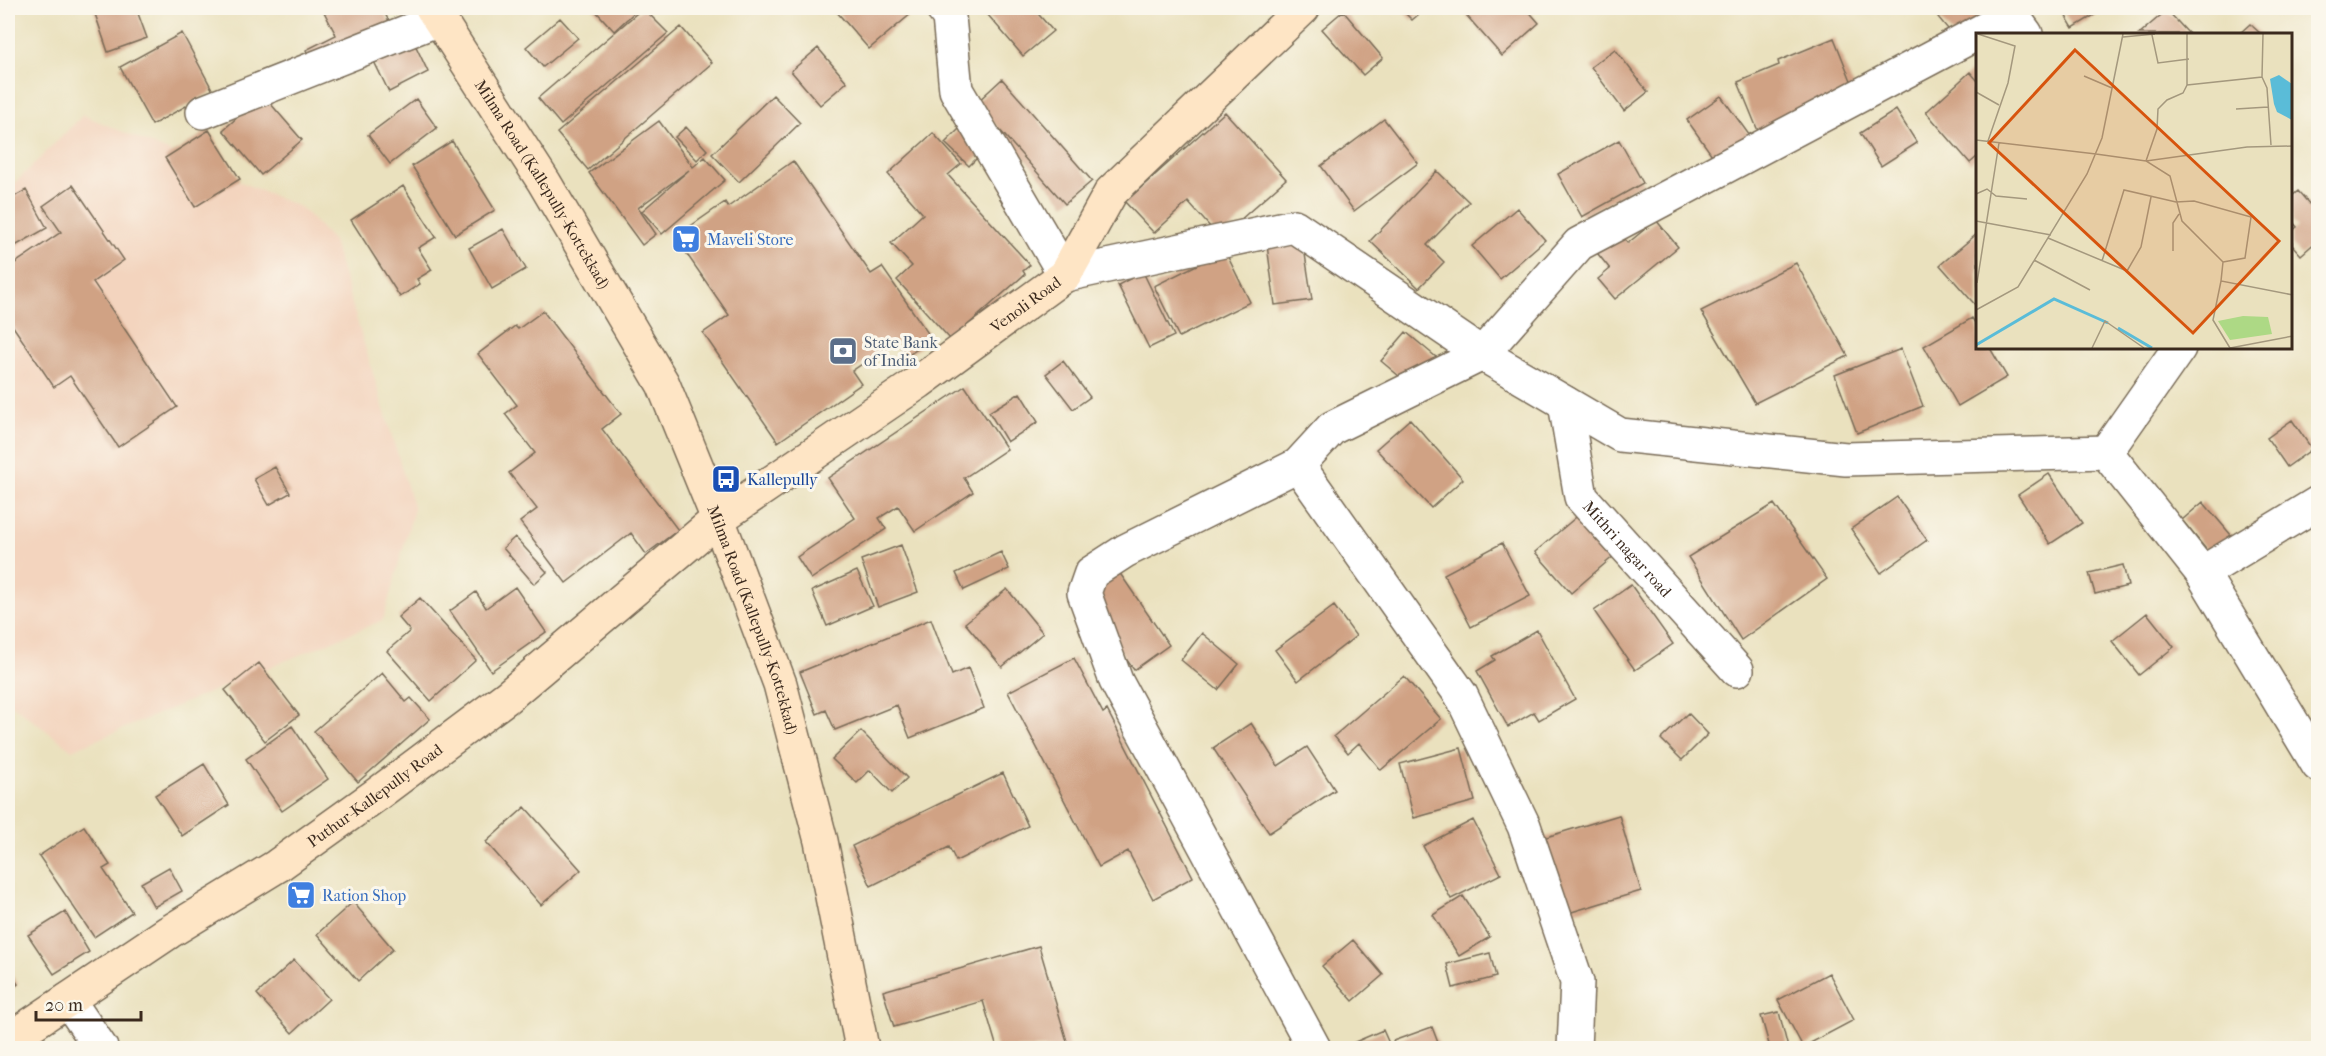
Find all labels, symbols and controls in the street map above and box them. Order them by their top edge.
inset map [1976,33,2293,350]
street label: Milma Road (Kallepully-Kottekkad) [471,76,614,292]
supermarket icon: Maveli Store [670,223,702,255]
place label: Maveli Store [707,230,794,249]
street label: Venoli Road [986,272,1065,337]
place label: State Bank of India [864,333,939,370]
bank icon: State Bank of India [827,335,859,367]
bus stop icon: Kallepully [710,463,742,495]
place label: Kallepully [747,470,818,489]
street label: Mithri nagar road [1579,497,1676,601]
street label: Milma Road (Kallepully-Kottekkad) [703,502,802,736]
street label: Puthur-Kallepully Road [304,740,446,851]
supermarket icon: Ration Shop [285,879,317,911]
place label: Ration Shop [322,886,407,905]
scale bar [36,984,141,1022]
text: 20 m [45,995,83,1016]

